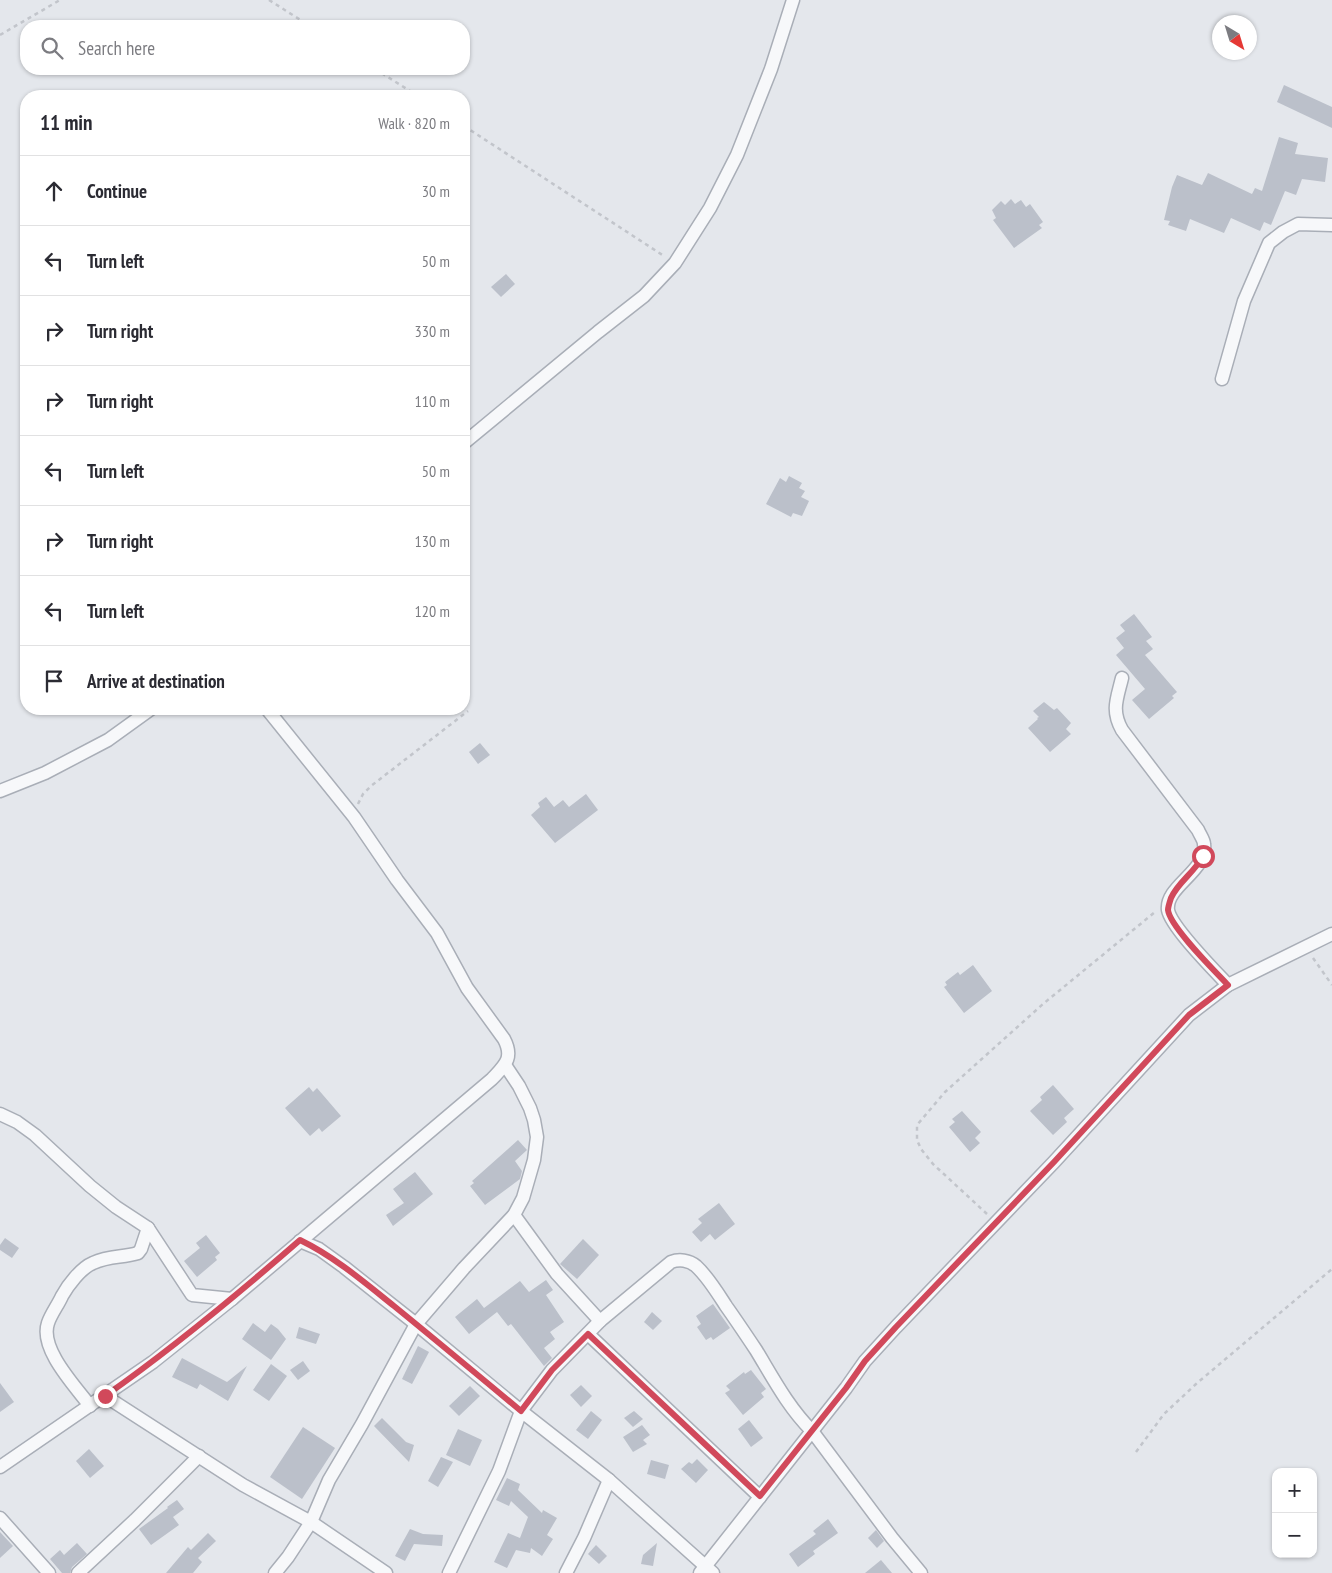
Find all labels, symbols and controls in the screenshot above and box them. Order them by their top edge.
north arrow [1212,15,1257,60]
search box [20,20,470,75]
icon: search [38,34,66,62]
text: Search here [78,36,155,60]
text: 11 min [40,109,92,136]
text: Walk · 820 m [378,113,450,133]
icon: ahead [40,177,68,205]
text: Continue [87,179,147,203]
text: 30 m [422,181,450,201]
icon: left [40,247,68,275]
text: Turn left [87,249,144,273]
text: 50 m [422,251,450,271]
icon: right [40,317,68,345]
text: Turn right [87,319,153,343]
text: 330 m [415,321,450,341]
icon: right [40,387,68,415]
text: Turn right [87,389,153,413]
text: 110 m [415,391,450,411]
icon: left [40,457,68,485]
text: Turn left [87,459,144,483]
text: 50 m [422,461,450,481]
icon: right [40,527,68,555]
text: Turn right [87,529,153,553]
text: 130 m [415,531,450,551]
icon: left [40,597,68,625]
text: Turn left [87,599,144,623]
text: 120 m [415,601,450,621]
icon: arrive [40,667,68,695]
text: Arrive at destination [87,669,225,693]
route start [1192,845,1215,868]
route end [94,1385,117,1408]
map controls [1272,1468,1317,1558]
button: + [1272,1468,1317,1513]
button: − [1272,1513,1317,1558]

